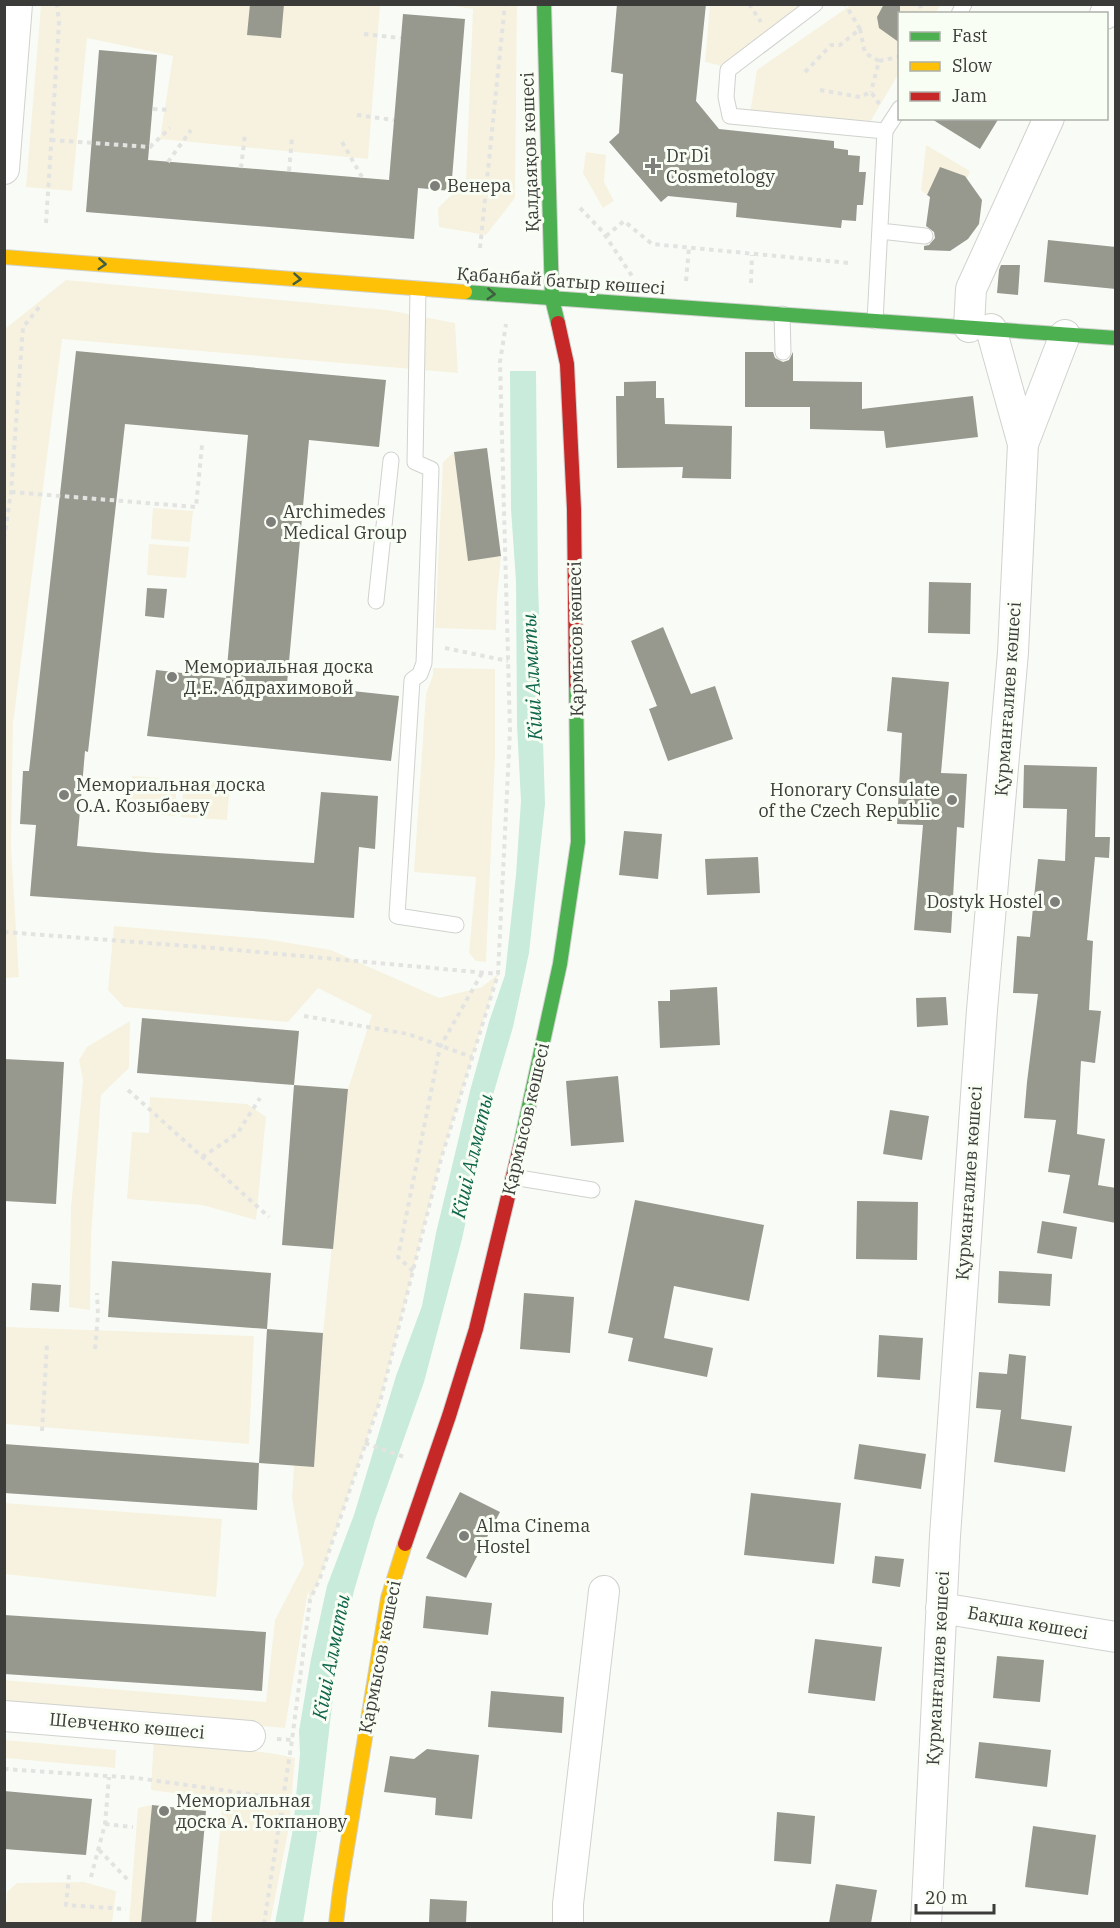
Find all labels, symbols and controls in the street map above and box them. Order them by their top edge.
legend [898,12,1108,120]
text: Fast [952,24,987,47]
text: Slow [952,54,992,77]
street label: Қалдаяқов көшесі [515,71,544,233]
text: Jam [952,84,987,107]
place label: Dr Di Cosmetology [666,144,775,188]
marker: Dr Di Cosmetology [644,157,662,175]
place label: Венера [447,174,511,197]
marker: Венера [428,179,442,193]
one-way arrow [98,257,107,270]
street label: Қабанбай батыр көшесі [456,262,667,299]
one-way arrow [292,272,301,285]
one-way arrow [487,287,496,300]
place label: Archimedes Medical Group [283,500,407,544]
marker: Archimedes Medical Group [264,515,278,529]
street label: Қармысов көшесі [563,561,588,717]
street label: Қурманғалиев көшесі [989,601,1026,797]
water label: Кіші Алматы [515,613,548,742]
place label: Мемориальная доска Д.Е. Абдрахимовой [184,655,374,699]
marker: Мемориальная доска Д.Е. Абдрахимовой [165,670,179,684]
place label: Мемориальная доска О.А. Козыбаеву [76,773,266,817]
place label: Honorary Consulate of the Czech Republic [758,778,940,822]
marker: Мемориальная доска О.А. Козыбаеву [57,788,71,802]
marker: Honorary Consulate of the Czech Republic [945,793,959,807]
place label: Dostyk Hostel [926,890,1043,913]
marker: Dostyk Hostel [1048,895,1062,909]
street label: Қармысов көшесі [497,1040,554,1197]
street label: Қурманғалиев көшесі [950,1085,987,1281]
water label: Кіші Алматы [444,1091,499,1222]
place label: Alma Cinema Hostel [476,1514,590,1558]
marker: Alma Cinema Hostel [457,1529,471,1543]
street label: Қурманғалиев көшесі [921,1570,954,1766]
street label: Қармысов көшесі [353,1578,406,1735]
water label: Кіші Алматы [305,1592,356,1723]
street label: Бақша көшесі [966,1601,1091,1645]
street label: Шевченко көшесі [48,1707,206,1744]
place label: Мемориальная доска А. Токпанову [176,1789,348,1833]
marker: Мемориальная доска А. Токпанову [157,1804,171,1818]
scale bar [916,1877,994,1915]
text: 20 m [925,1886,968,1909]

